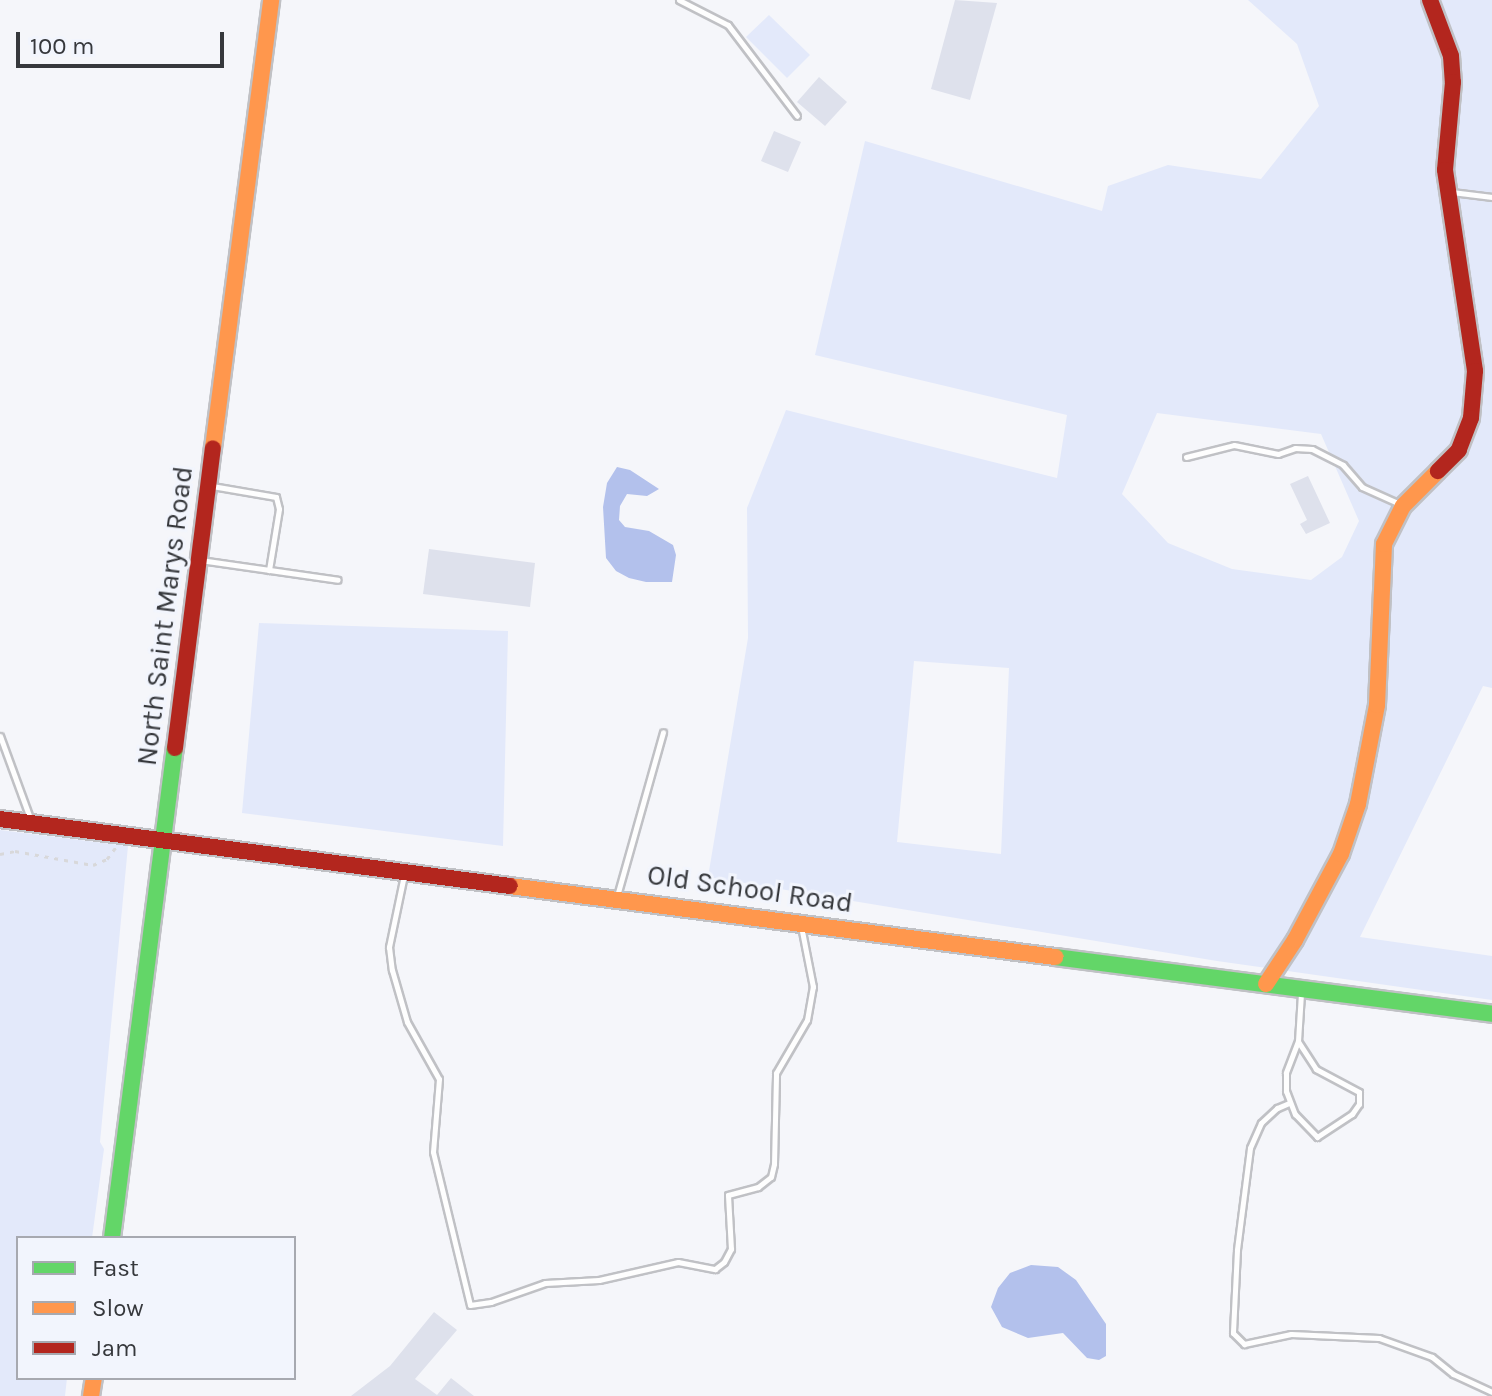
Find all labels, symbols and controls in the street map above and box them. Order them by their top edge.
scale bar [20,16,228,66]
text: 100 m [30,32,95,60]
street label: North Saint Marys Road [130,464,200,768]
street label: Old School Road [645,858,855,920]
legend [16,1236,296,1380]
text: Fast [92,1254,139,1282]
text: Slow [92,1294,144,1322]
text: Jam [92,1334,137,1362]

